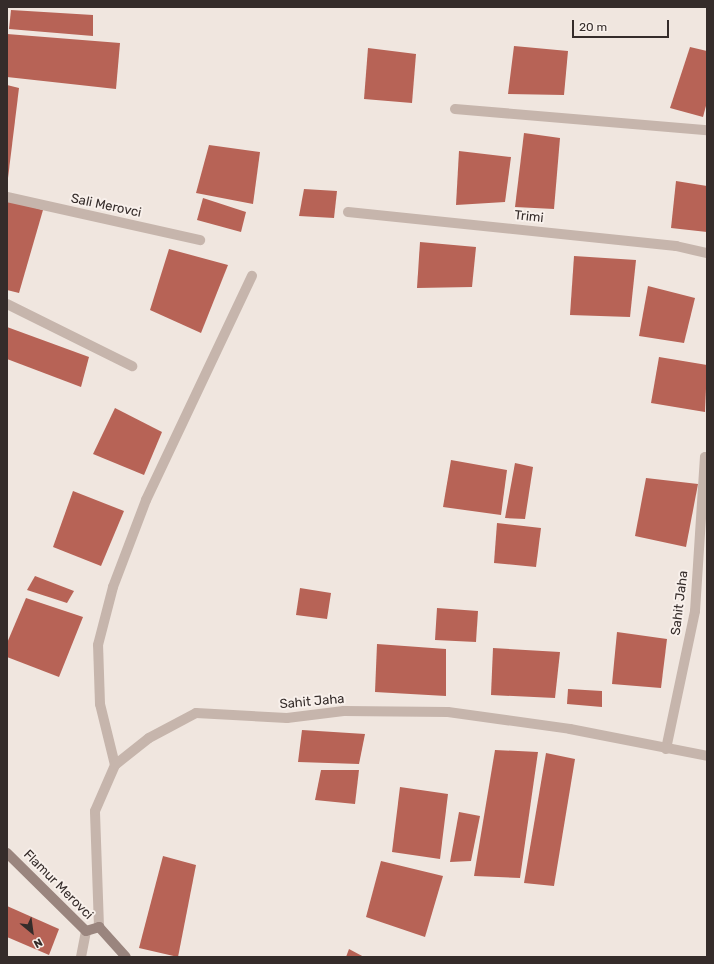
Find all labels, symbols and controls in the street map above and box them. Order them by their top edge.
scale bar [574,12,671,38]
text: 20 m [579,20,607,34]
street label: Sali Merovci [69,191,143,221]
street label: Trimi [514,208,544,226]
street label: Sahit Jaha [668,570,692,636]
street label: Sahit Jaha [279,691,345,713]
street label: Flamur Merovci [20,847,96,923]
north arrow [12,912,52,952]
text: N [31,935,45,951]

